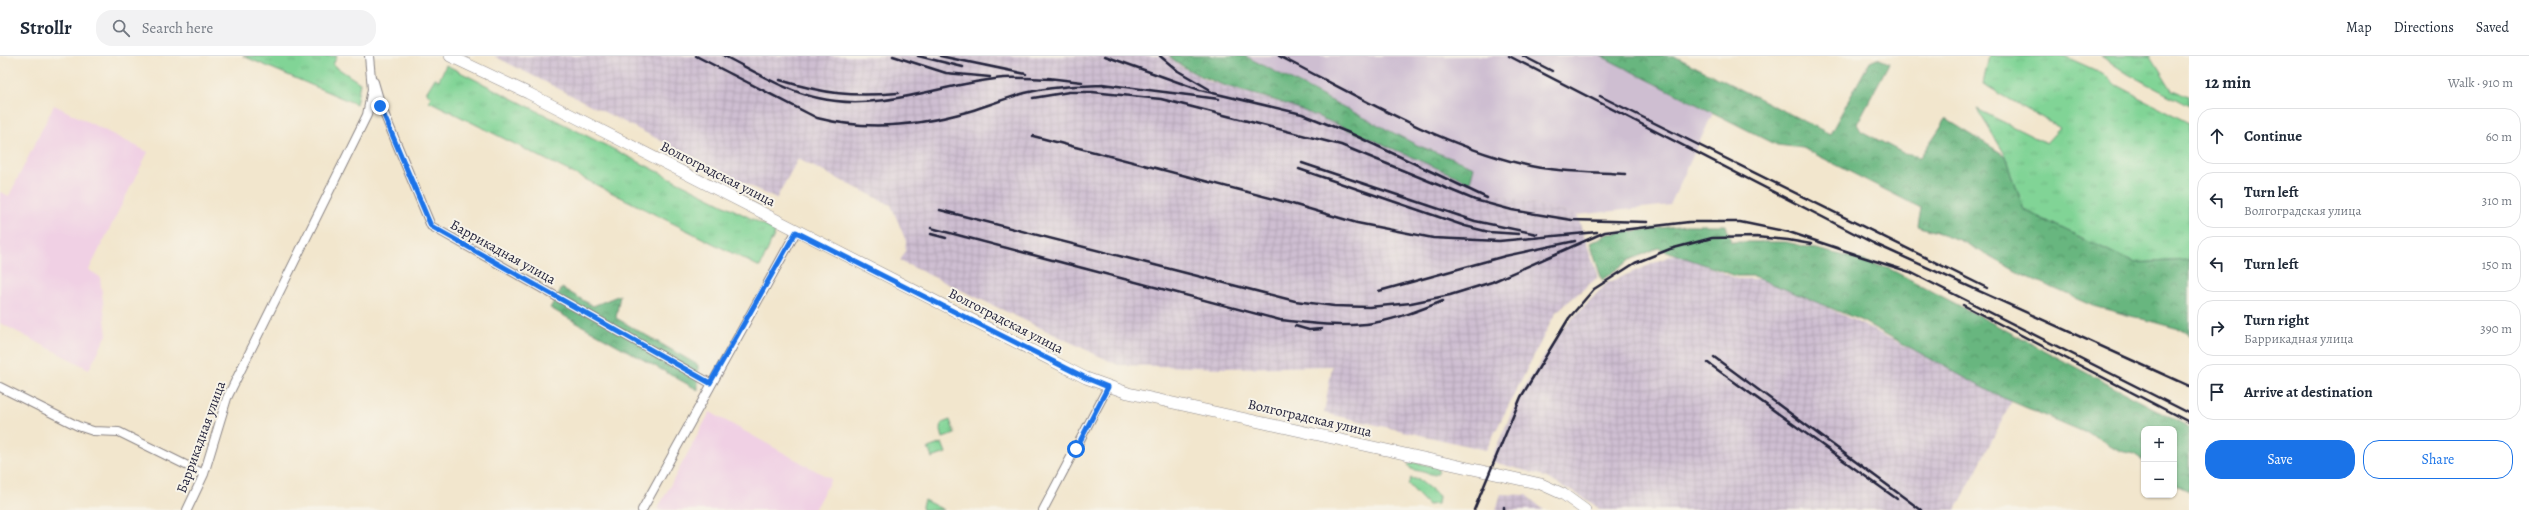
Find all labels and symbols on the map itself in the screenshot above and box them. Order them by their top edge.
route end [371,97,389,115]
street label: Волгоградская улица [657,137,779,211]
street label: Баррикадная улица [447,215,560,289]
street label: Волгоградская улица [945,284,1067,358]
street label: Баррикадная улица [172,378,230,496]
street label: Волгоградская улица [1246,395,1374,442]
route start [1067,440,1085,458]

